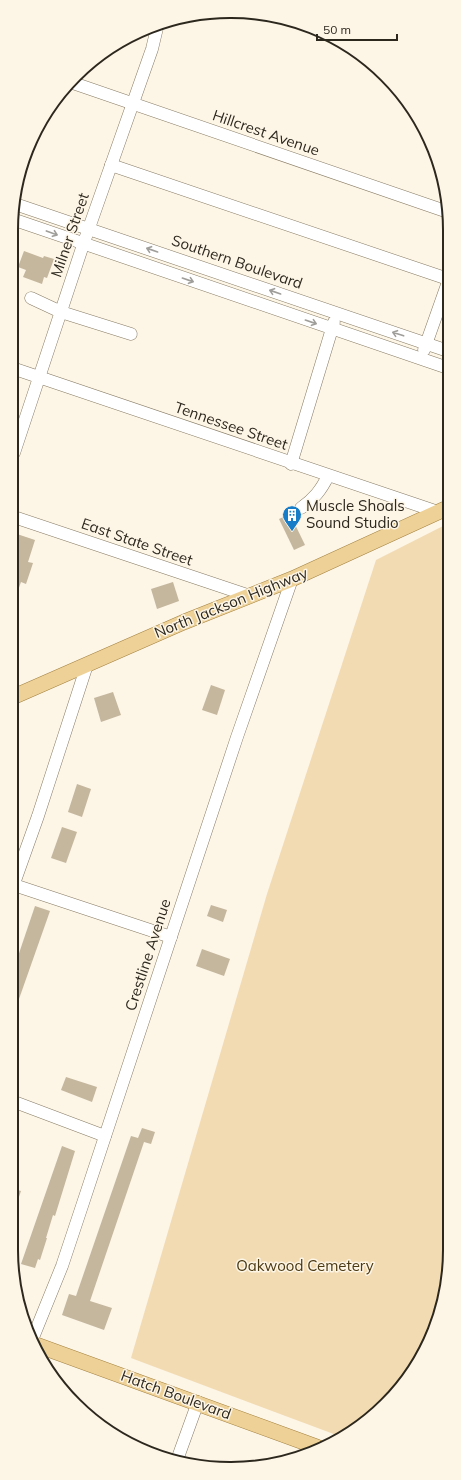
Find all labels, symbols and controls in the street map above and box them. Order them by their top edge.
scale bar [317,16,397,42]
text: 50 m [323,22,351,37]
street label: Hillcrest Avenue [210,105,322,160]
street label: Milner Street [46,190,93,279]
one-way arrow [45,230,58,237]
street label: Southern Boulevard [169,230,305,293]
one-way arrow [145,246,158,253]
one-way arrow [182,277,194,285]
one-way arrow [269,288,281,296]
one-way arrow [304,319,317,326]
one-way arrow [391,330,404,337]
street label: Tennessee Street [172,397,290,454]
place label: Muscle Shoals Sound Studio [306,496,405,532]
building icon: Muscle Shoals Sound Studio [281,504,303,532]
street label: East State Street [79,514,195,569]
street label: North Jackson Highway [151,563,310,642]
street label: Crestline Avenue [120,896,175,1013]
park label: Oakwood Cemetery [236,1256,374,1275]
street label: Hatch Boulevard [118,1366,234,1423]

